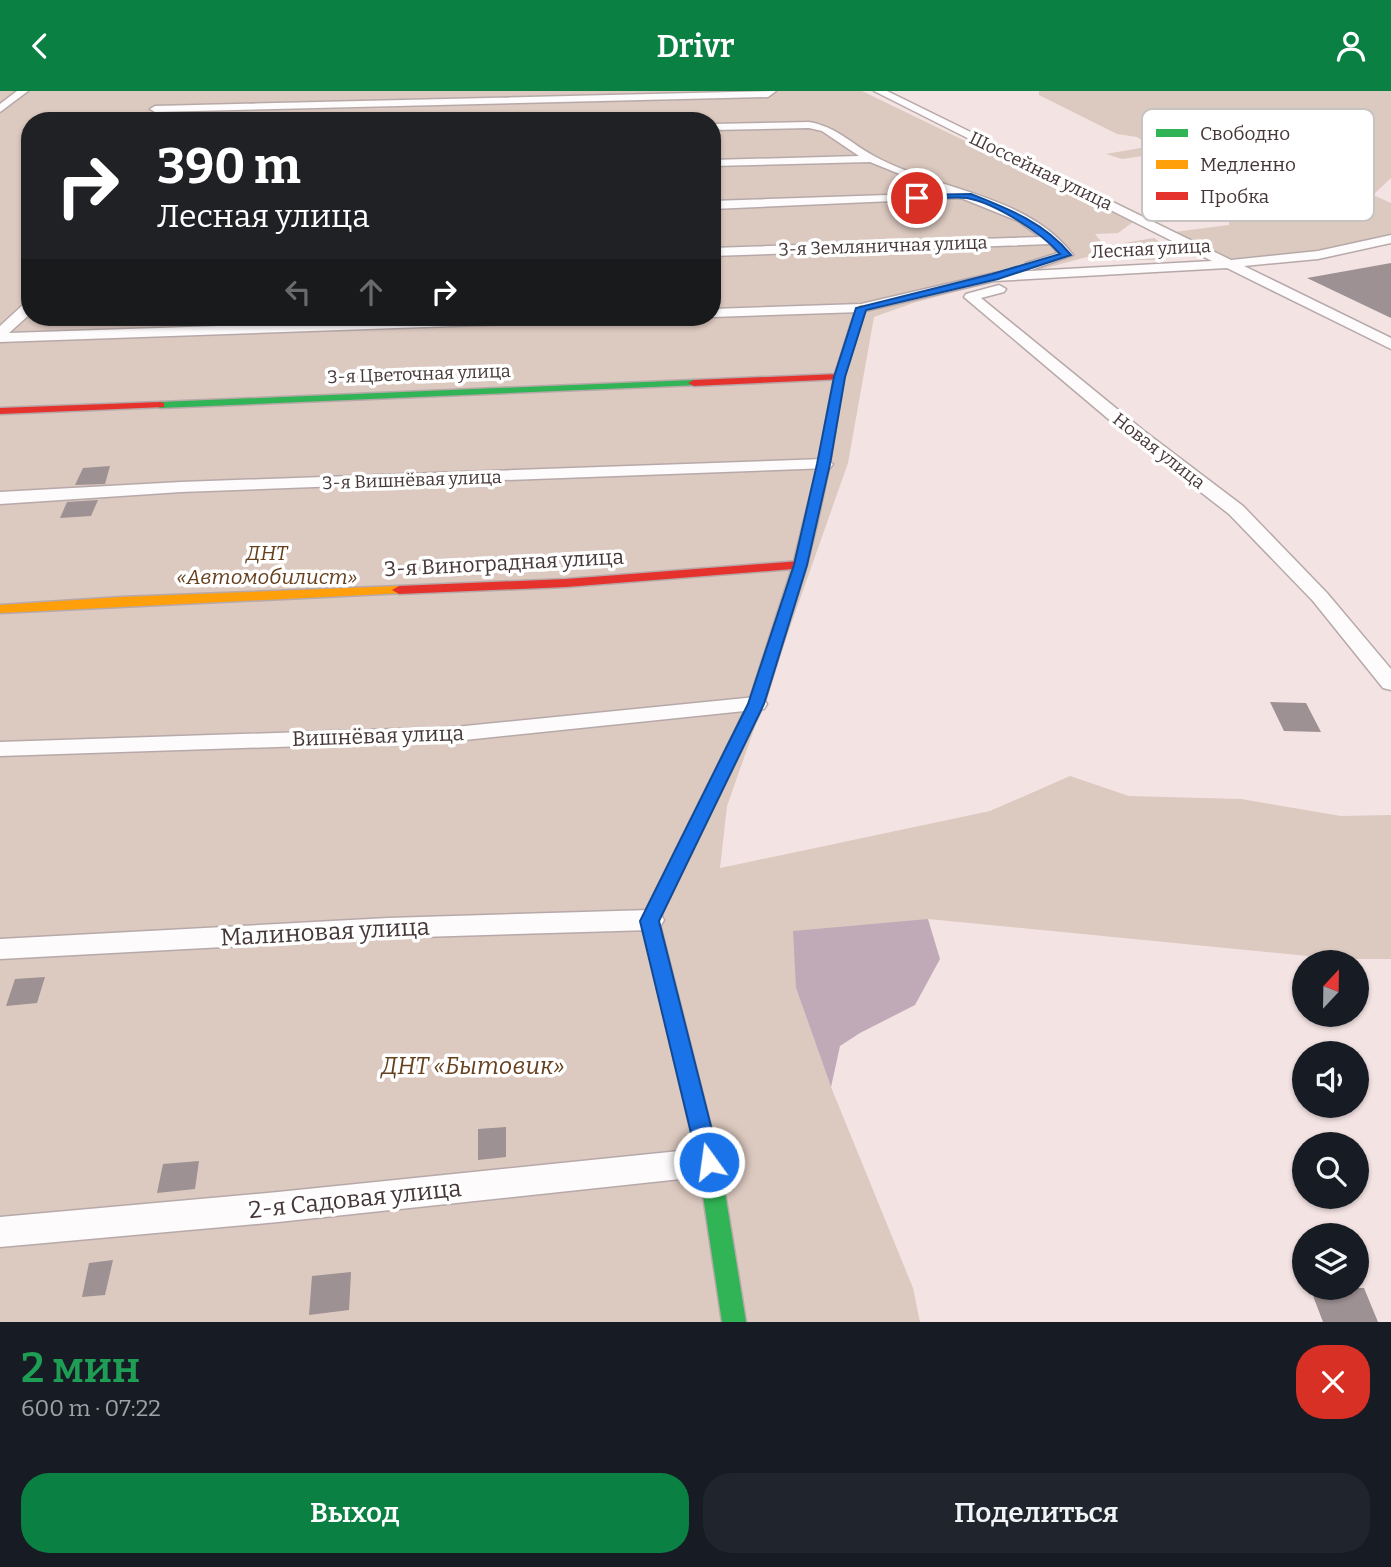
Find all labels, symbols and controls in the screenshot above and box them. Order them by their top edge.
icon: back [21,27,59,65]
text: Drivr [656,27,735,65]
icon: person [1332,27,1370,65]
legend [1142,109,1374,221]
text: Свободно [1200,122,1290,145]
street label: Шоссейная улица [966,127,1116,215]
text: 390 m [157,137,301,196]
icon: right [42,140,133,231]
text: Медленно [1200,153,1296,176]
pin [887,168,947,228]
icon: arrive [898,179,936,217]
text: Пробка [1200,185,1270,208]
text: Лесная улица [157,197,370,235]
street label: 3-я Земляничная улица [778,231,988,261]
street label: Лесная улица [1091,235,1211,263]
icon: left [279,273,317,311]
icon: ahead [352,273,390,311]
icon: right [425,273,463,311]
street label: 3-я Цветочная улица [327,360,511,388]
street label: Новая улица [1108,408,1210,494]
street label: 3-я Вишнёвая улица [322,466,502,494]
park label: ДНТ «Автомобилист» [177,540,357,590]
street label: 3-я Виноградная улица [384,544,625,582]
street label: Вишнёвая улица [292,720,465,752]
street label: Малиновая улица [219,913,431,951]
north arrow [1292,950,1368,1027]
map controls [1292,950,1369,1300]
button: sound [1292,1041,1369,1118]
park label: ДНТ «Бытовик» [379,1052,565,1080]
position arrow [672,1125,746,1199]
button: search [1292,1132,1369,1209]
street label: 2-я Садовая улица [247,1174,463,1224]
button: layers [1292,1223,1369,1300]
text: 2 мин [21,1343,140,1393]
button: close [1296,1345,1370,1419]
text: 600 m · 07:22 [21,1394,161,1422]
button: Выход [21,1473,689,1553]
button: Поделиться [703,1473,1370,1553]

